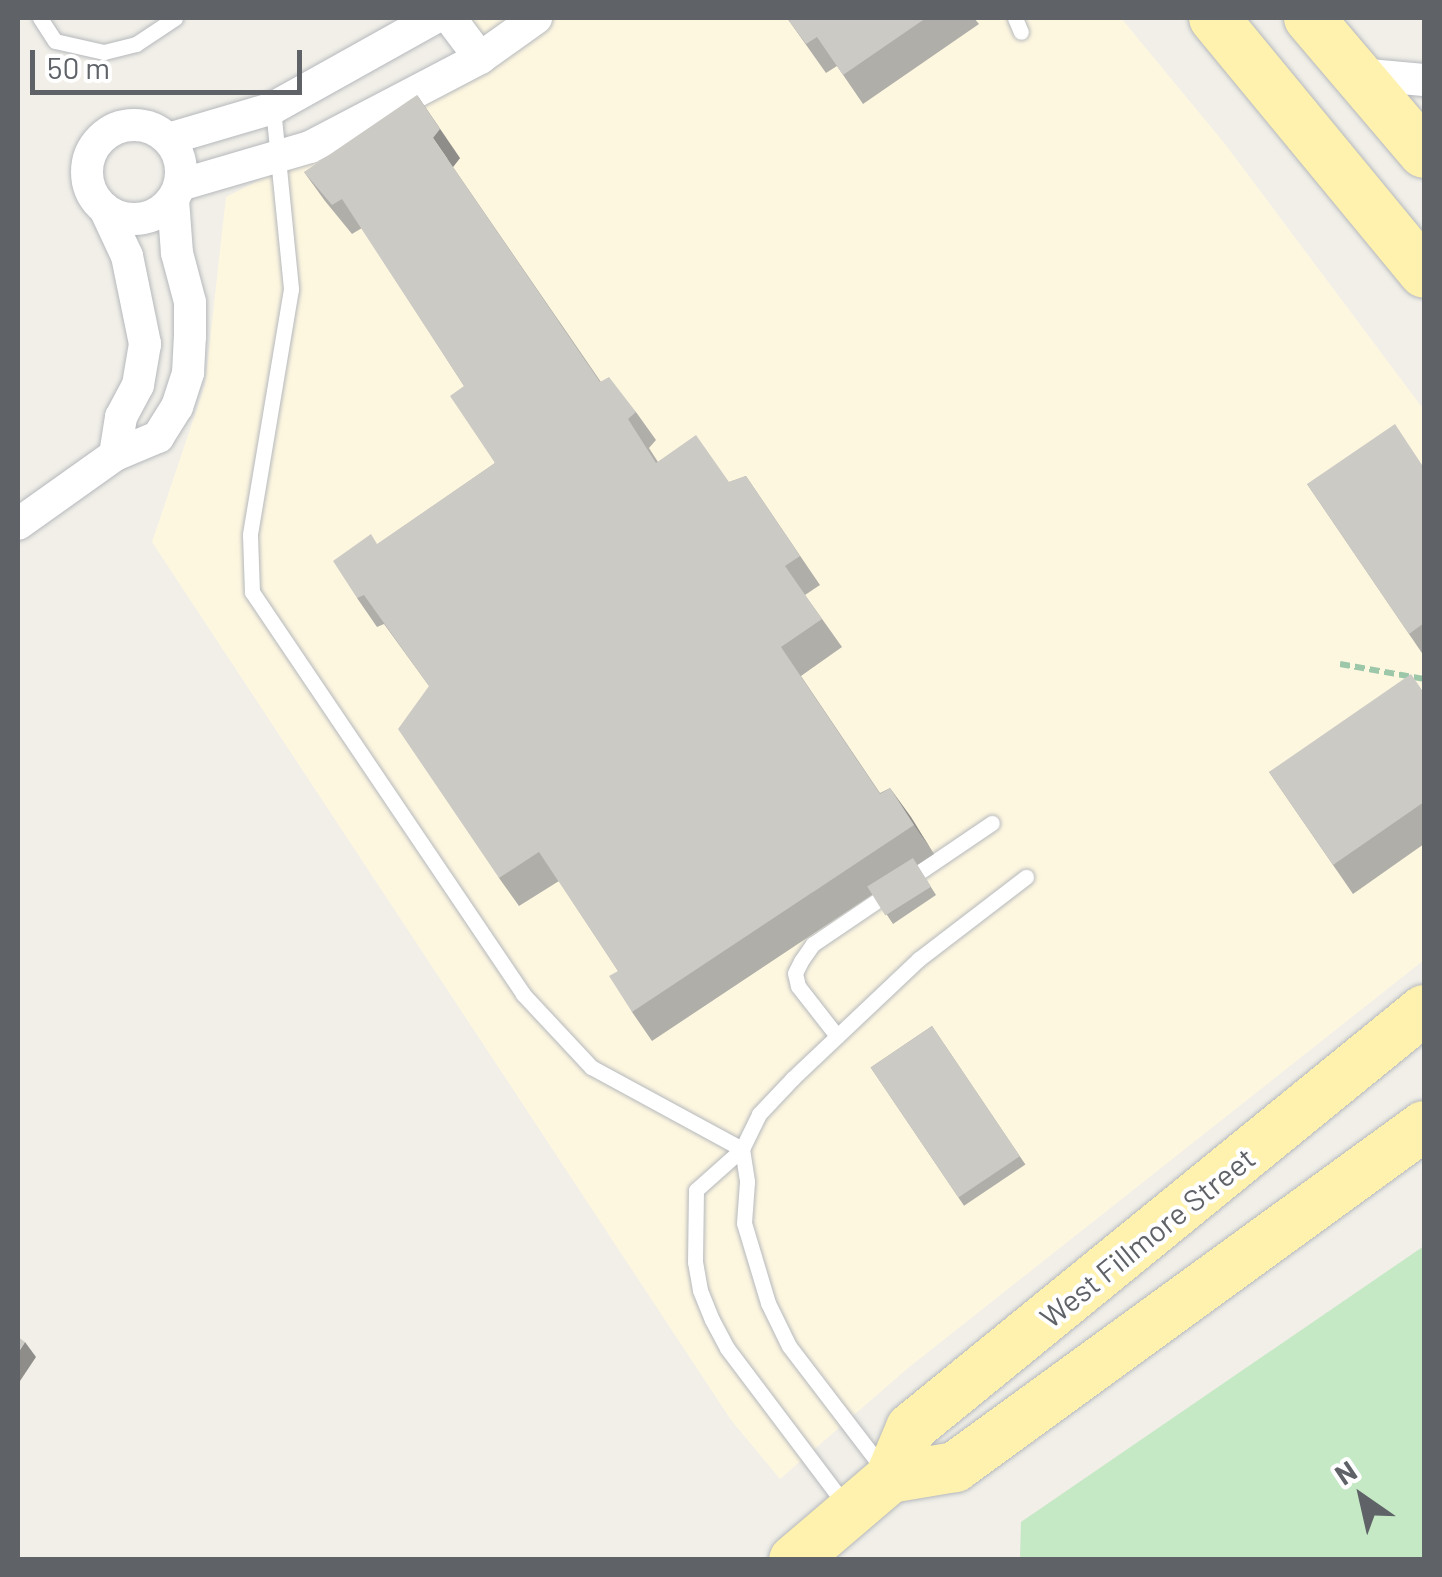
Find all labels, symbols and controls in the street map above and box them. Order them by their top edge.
scale bar [35,30,308,92]
text: 50 m [47,49,110,85]
street label: West Fillmore Street [1032,1139,1262,1335]
north arrow [1312,1447,1412,1547]
text: N [1328,1453,1362,1491]

